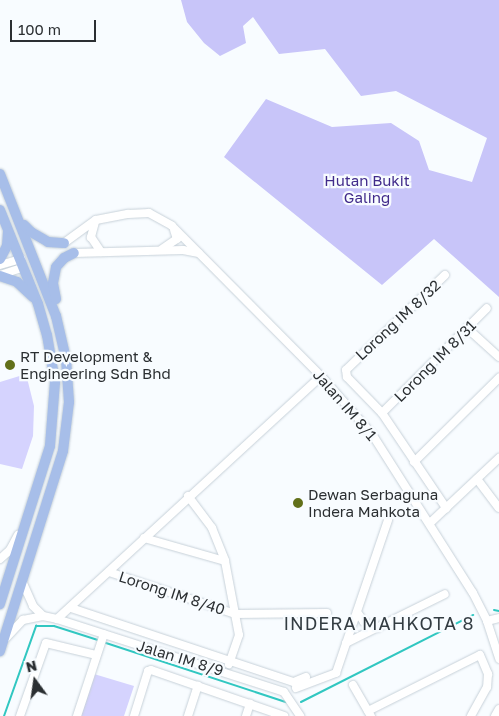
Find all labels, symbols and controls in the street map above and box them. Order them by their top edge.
scale bar [12,10,99,42]
text: 100 m [18,20,61,38]
park label: Hutan Bukit Galing [324,171,410,206]
street label: Lorong IM 8/32 [352,276,444,364]
street label: Lorong IM 8/31 [390,316,480,406]
place label: RT Development & Engineering Sdn Bhd [20,347,171,382]
marker: RT Development & Engineering Sdn Bhd [4,359,16,371]
street label: Jalan IM 8/1 [309,366,381,444]
place label: Dewan Serbaguna Indera Mahkota [308,485,438,520]
marker: Dewan Serbaguna Indera Mahkota [292,497,304,509]
street label: Lorong IM 8/40 [117,567,227,619]
district label: INDERA MAHKOTA 8 [281,612,477,634]
street label: Jalan IM 8/9 [134,636,226,680]
north arrow [10,656,60,706]
text: N [24,656,38,675]

